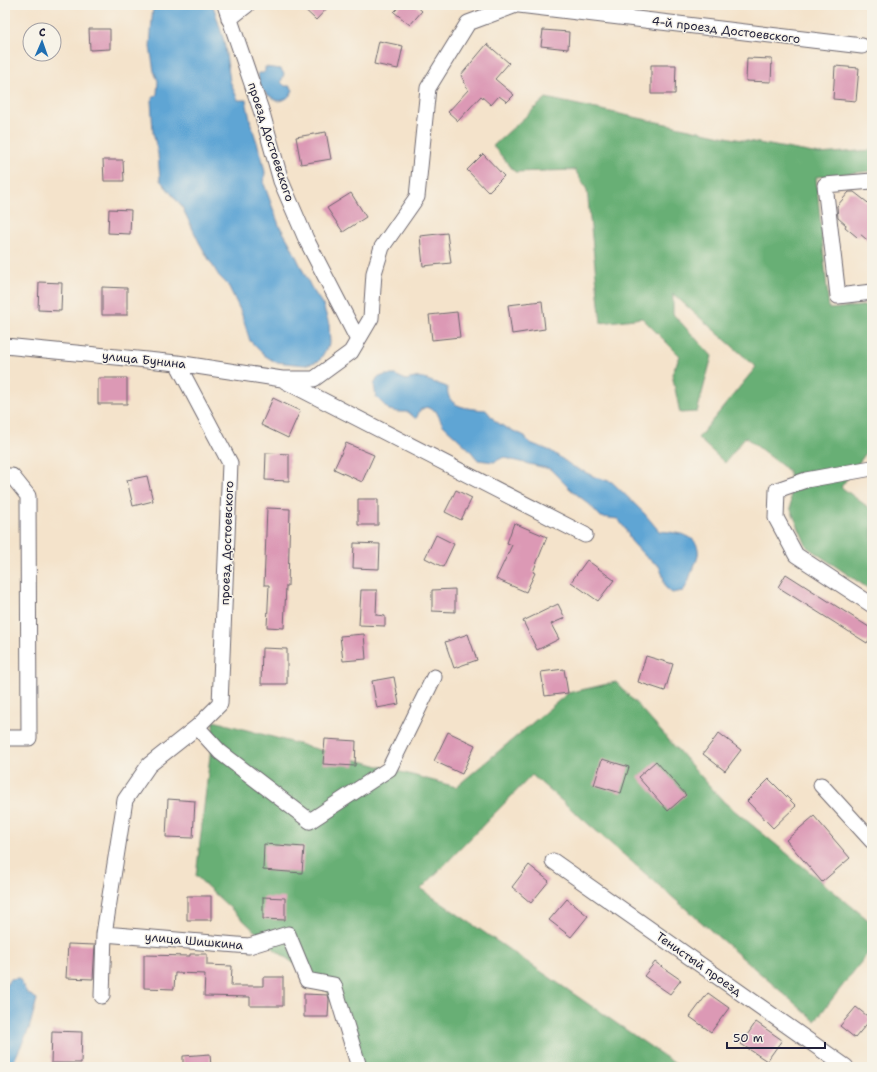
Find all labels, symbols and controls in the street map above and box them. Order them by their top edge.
street label: 4-й проезд Достоевского [651,13,801,47]
north arrow [22,22,62,62]
text: С [39,25,46,40]
street label: проезд Достоевского [244,80,298,204]
street label: улица Бунина [101,348,187,372]
street label: проезд Достоевского [217,481,237,605]
street label: Тенистый проезд [653,928,745,1000]
street label: улица Шишкина [144,929,244,953]
scale bar [727,1024,825,1050]
text: 50 m [733,1030,763,1046]

